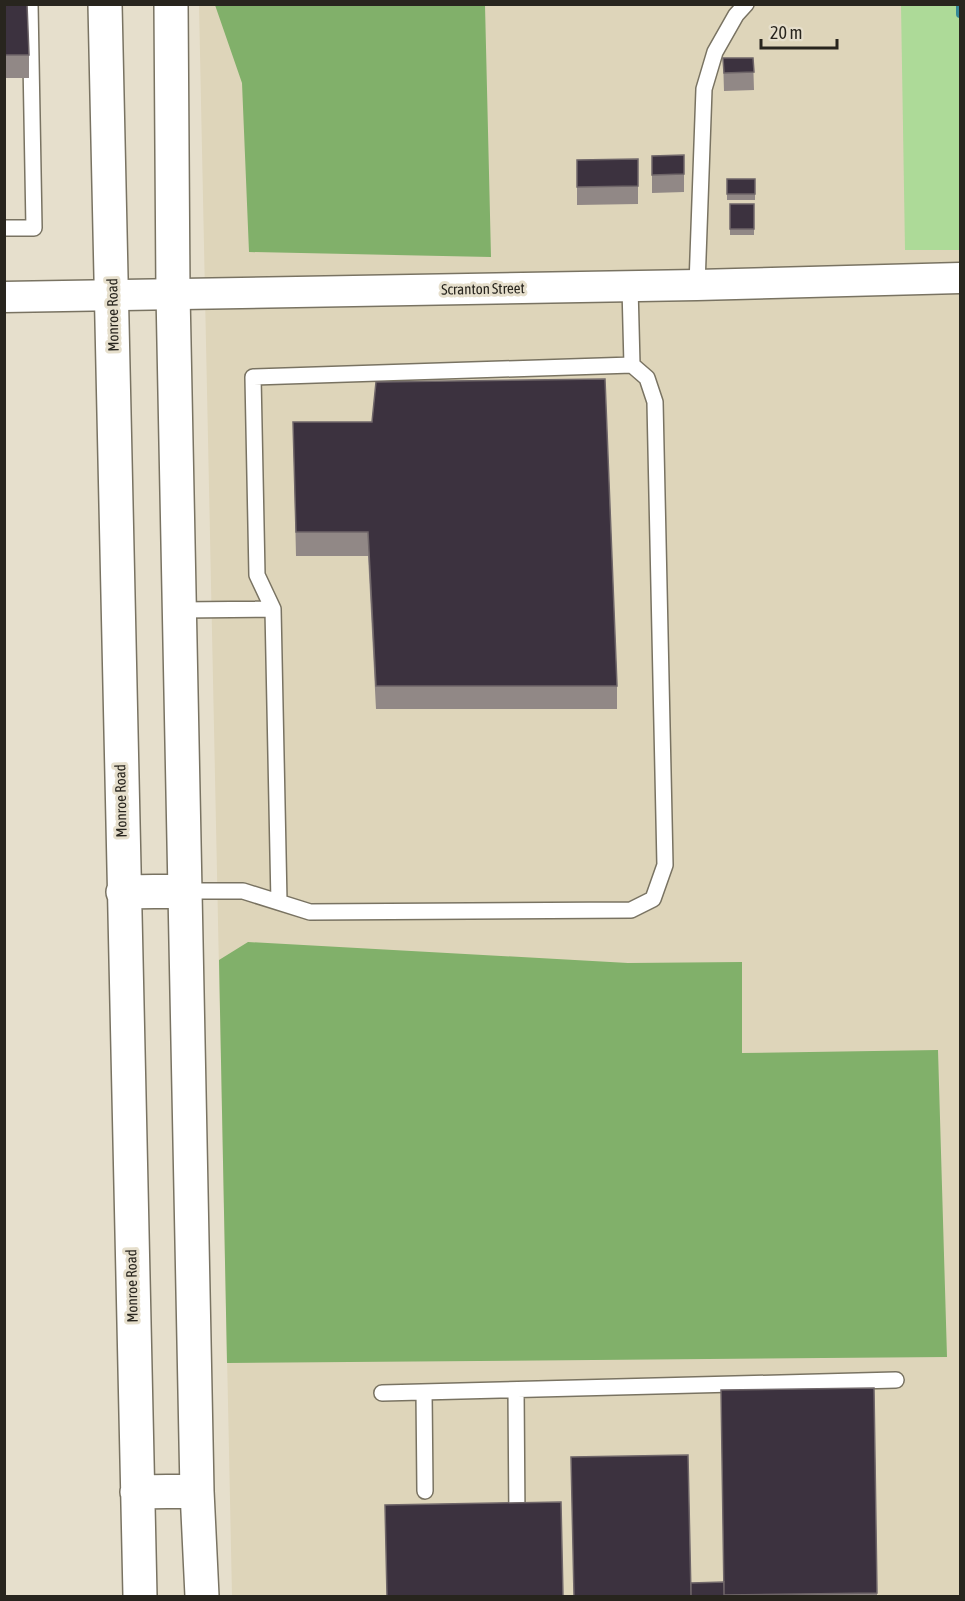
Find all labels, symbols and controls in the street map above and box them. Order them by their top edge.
scale bar [761,12,838,50]
text: 20 m [770,22,802,43]
street label: Monroe Road [103,278,122,352]
street label: Scranton Street [441,279,525,298]
street label: Monroe Road [111,764,130,838]
street label: Monroe Road [122,1249,141,1323]

